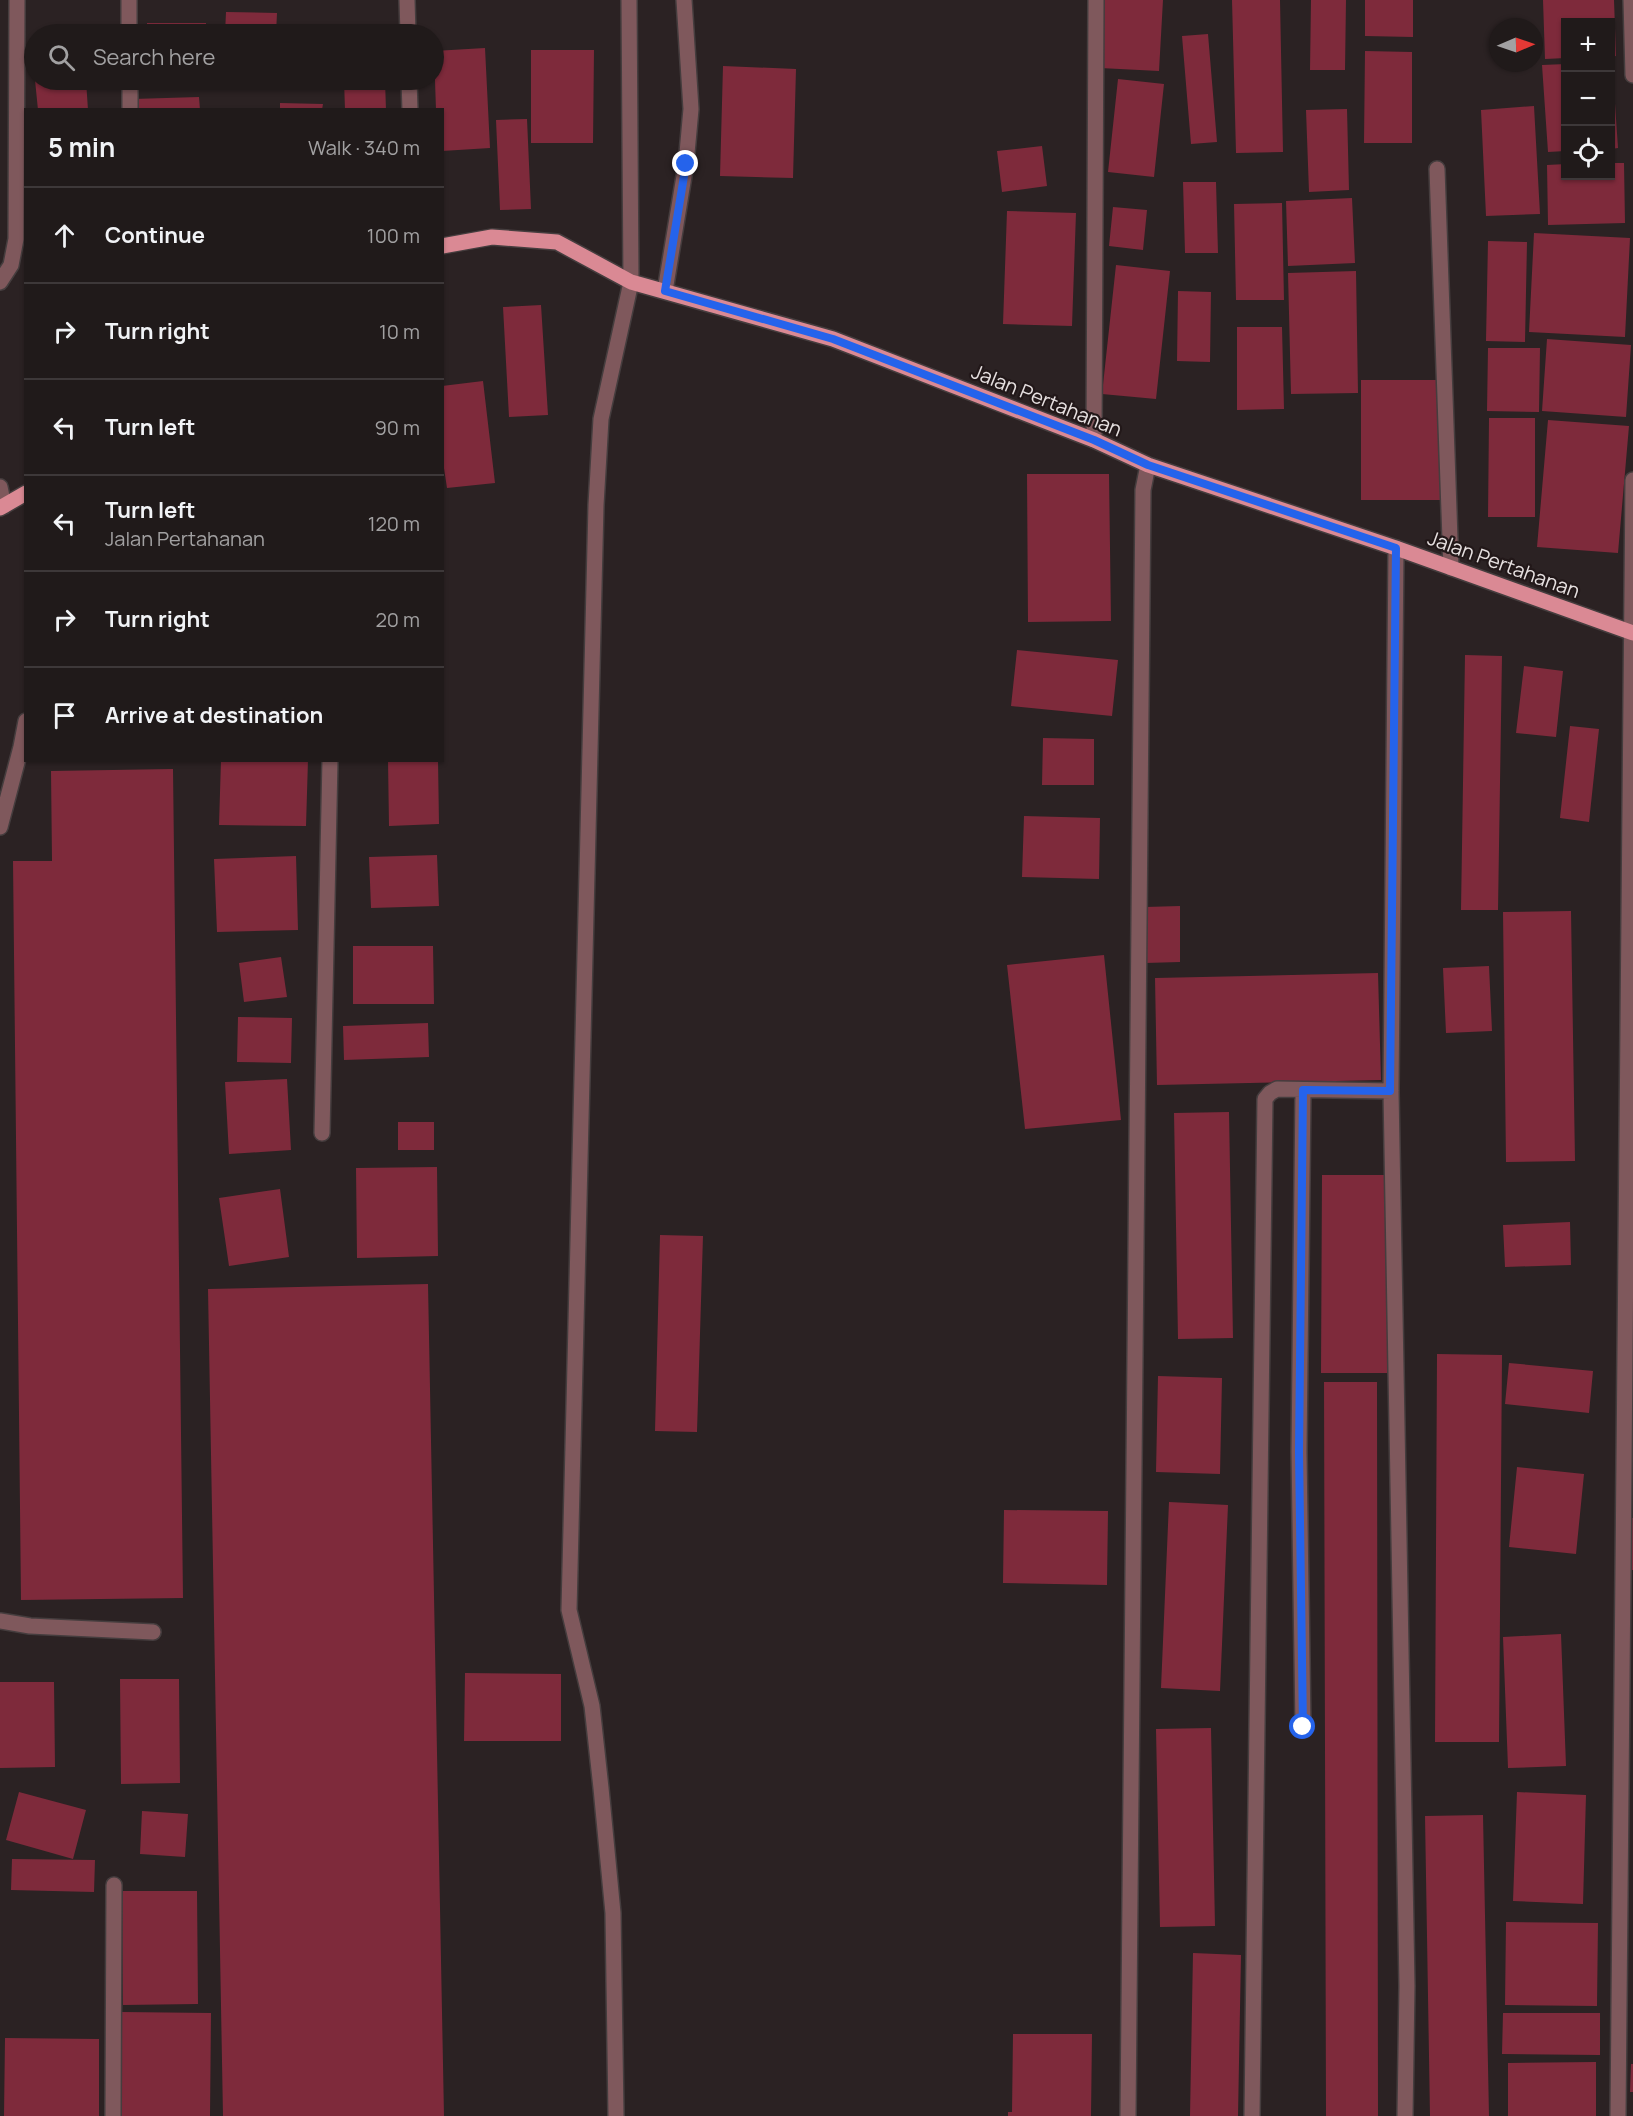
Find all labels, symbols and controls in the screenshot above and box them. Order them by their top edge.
north arrow [1489,18,1543,72]
map controls [1561,18,1615,180]
button: + [1561,18,1615,72]
search box [24,24,444,90]
icon: search [45,41,78,74]
text: Search here [93,42,215,72]
button: − [1561,72,1615,126]
button: locate [1561,126,1615,180]
text: 5 min [48,129,115,165]
text: Walk · 340 m [308,134,420,161]
route end [672,150,698,176]
icon: ahead [48,219,81,252]
text: Continue [105,220,205,250]
text: 100 m [367,222,420,249]
icon: right [48,315,81,348]
text: Turn right [105,316,210,346]
text: 10 m [379,318,420,345]
street label: Jalan Pertahanan [968,358,1126,442]
icon: left [48,411,81,444]
text: Turn left [105,412,195,442]
text: 90 m [374,414,420,441]
text: Turn left [105,495,195,525]
icon: left [48,507,81,540]
text: 120 m [368,510,420,537]
street label: Jalan Pertahanan [1424,524,1584,604]
text: Jalan Pertahanan [105,525,265,552]
icon: right [48,603,81,636]
text: Turn right [105,604,210,634]
text: 20 m [375,606,420,633]
icon: arrive [48,699,81,732]
text: Arrive at destination [105,700,323,730]
route start [1289,1713,1315,1739]

